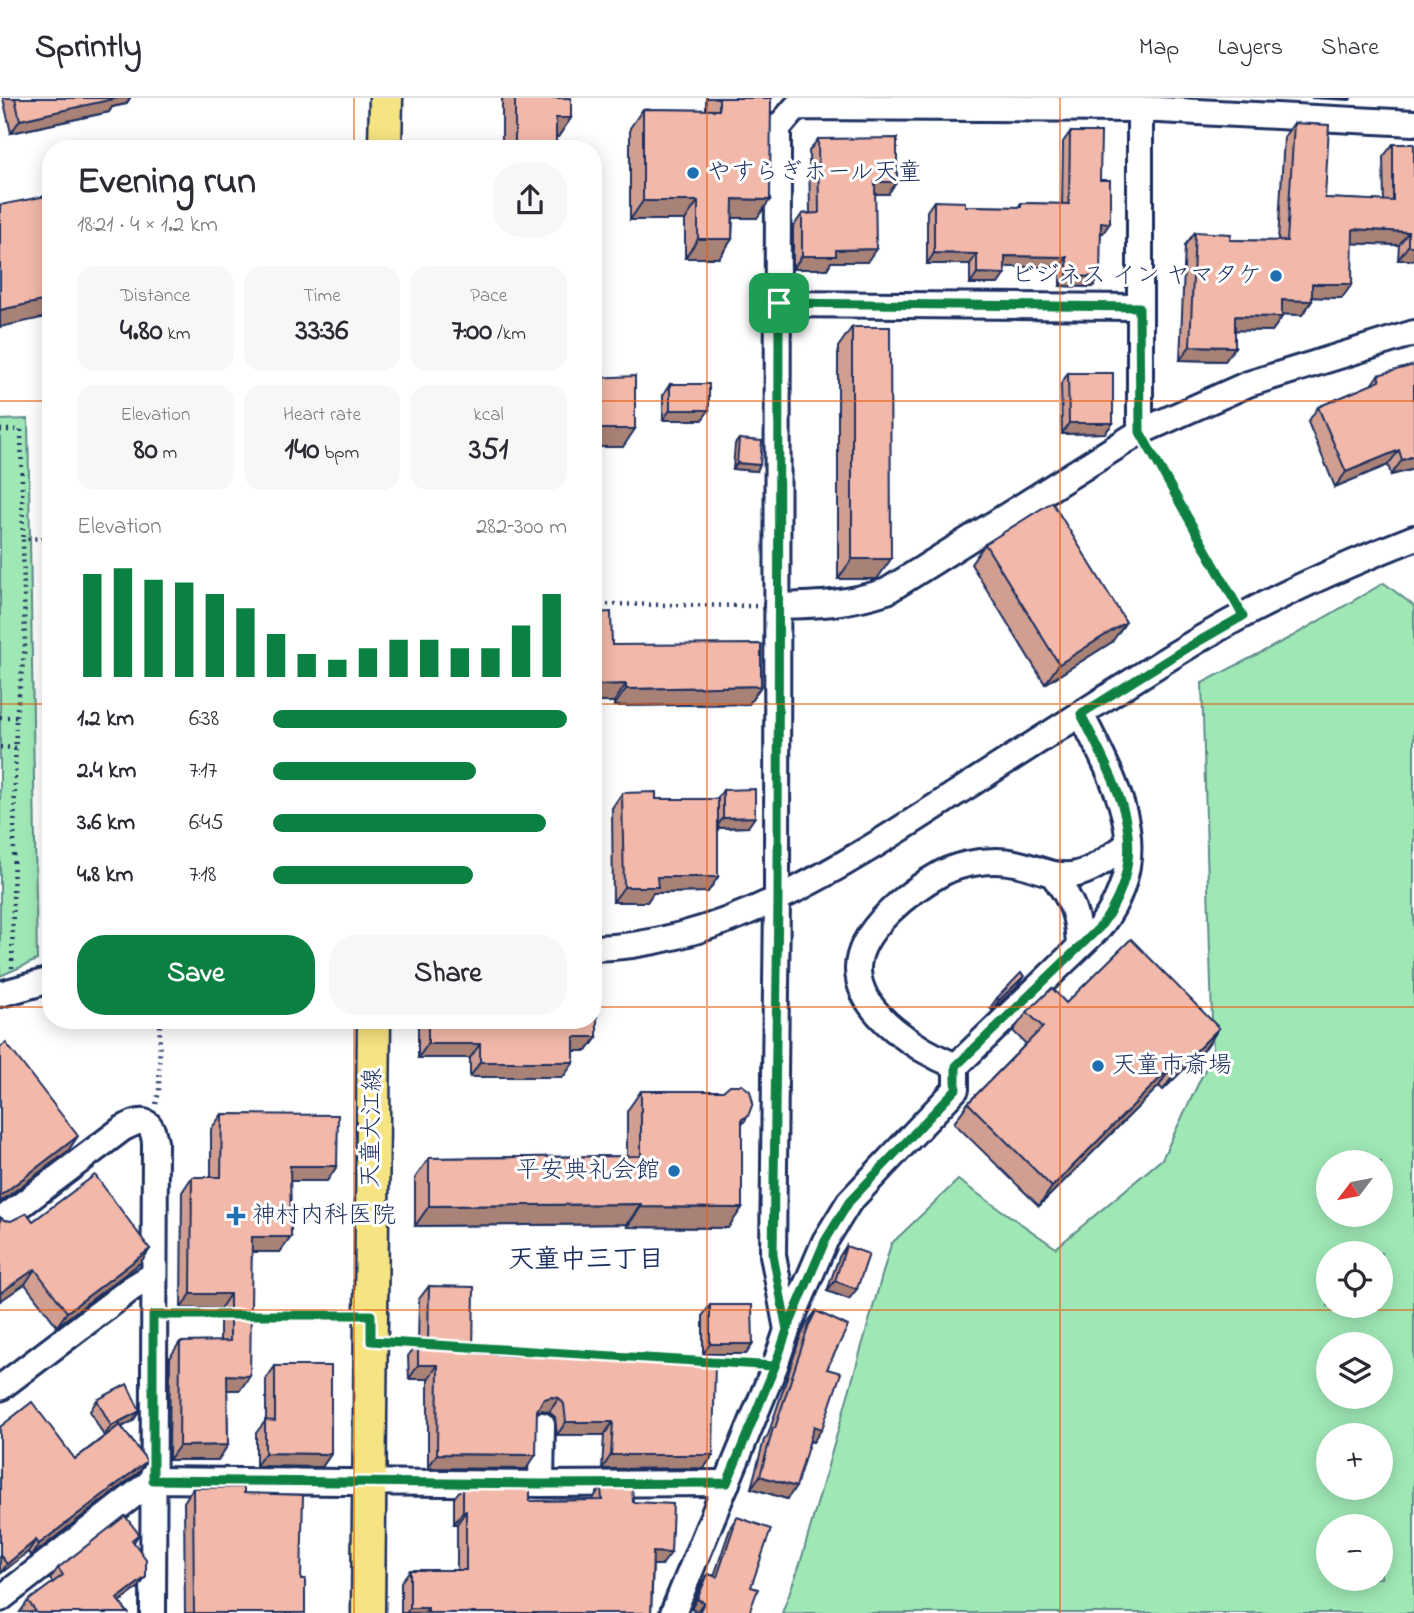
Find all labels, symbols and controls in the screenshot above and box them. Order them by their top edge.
text: Sprintly [35,24,142,72]
text: Map [1139,31,1179,66]
text: Layers [1217,31,1283,66]
text: Share [1321,31,1379,66]
text: Evening run [77,155,256,211]
place label: やすらぎホール天童 [707,156,922,191]
button: share [493,163,567,237]
marker: やすらぎホール天童 [685,165,701,181]
text: 18:21 · 4 × 1.2 km [77,209,218,242]
place label: ビジネス イン ヤマタケ [1011,259,1262,294]
marker: ビジネス イン ヤマタケ [1268,268,1284,284]
pin [749,273,809,333]
text: Distance [120,283,190,310]
text: Time [303,283,341,310]
text: Pace [470,283,507,310]
icon: arrive [760,284,798,322]
text: 4.80 [120,310,163,354]
text: 33:36 [296,310,348,354]
text: 7:00 [451,310,492,354]
text: km [163,321,191,348]
text: /km [492,321,526,348]
text: Elevation [120,402,190,429]
text: Heart rate [283,402,361,429]
text: kcal [474,402,504,429]
text: 80 [133,429,158,473]
text: 140 [285,429,319,473]
text: 351 [469,429,508,473]
text: m [158,440,177,467]
text: bpm [319,440,359,467]
text: Elevation [77,511,162,544]
text: 282–300 m [476,511,567,544]
text: 1.2 km [77,703,134,736]
text: 6:38 [189,703,219,736]
text: 2.4 km [77,755,136,788]
text: 7:17 [189,755,217,788]
text: 3.6 km [77,807,135,840]
text: 6:45 [189,807,224,840]
text: 4.8 km [77,859,133,892]
text: 7:18 [189,859,216,892]
button: Save [77,935,315,1015]
button: Share [329,935,567,1015]
place label: 天童市斎場 [1112,1049,1232,1084]
marker: 天童市斎場 [1090,1058,1106,1074]
street label: 天童大江線 [354,1068,392,1188]
north arrow [1316,1150,1393,1227]
map controls [1316,1150,1393,1591]
place label: 平安典礼会館 [516,1154,660,1189]
marker: 平安典礼会館 [666,1163,682,1179]
place label: 神村内科医院 [252,1199,396,1234]
marker: 神村内科医院 [226,1206,246,1226]
button: locate [1316,1241,1393,1318]
district label: 天童中三丁目 [508,1242,664,1280]
button: layers [1316,1332,1393,1409]
button: + [1316,1423,1393,1500]
button: − [1316,1514,1393,1591]

